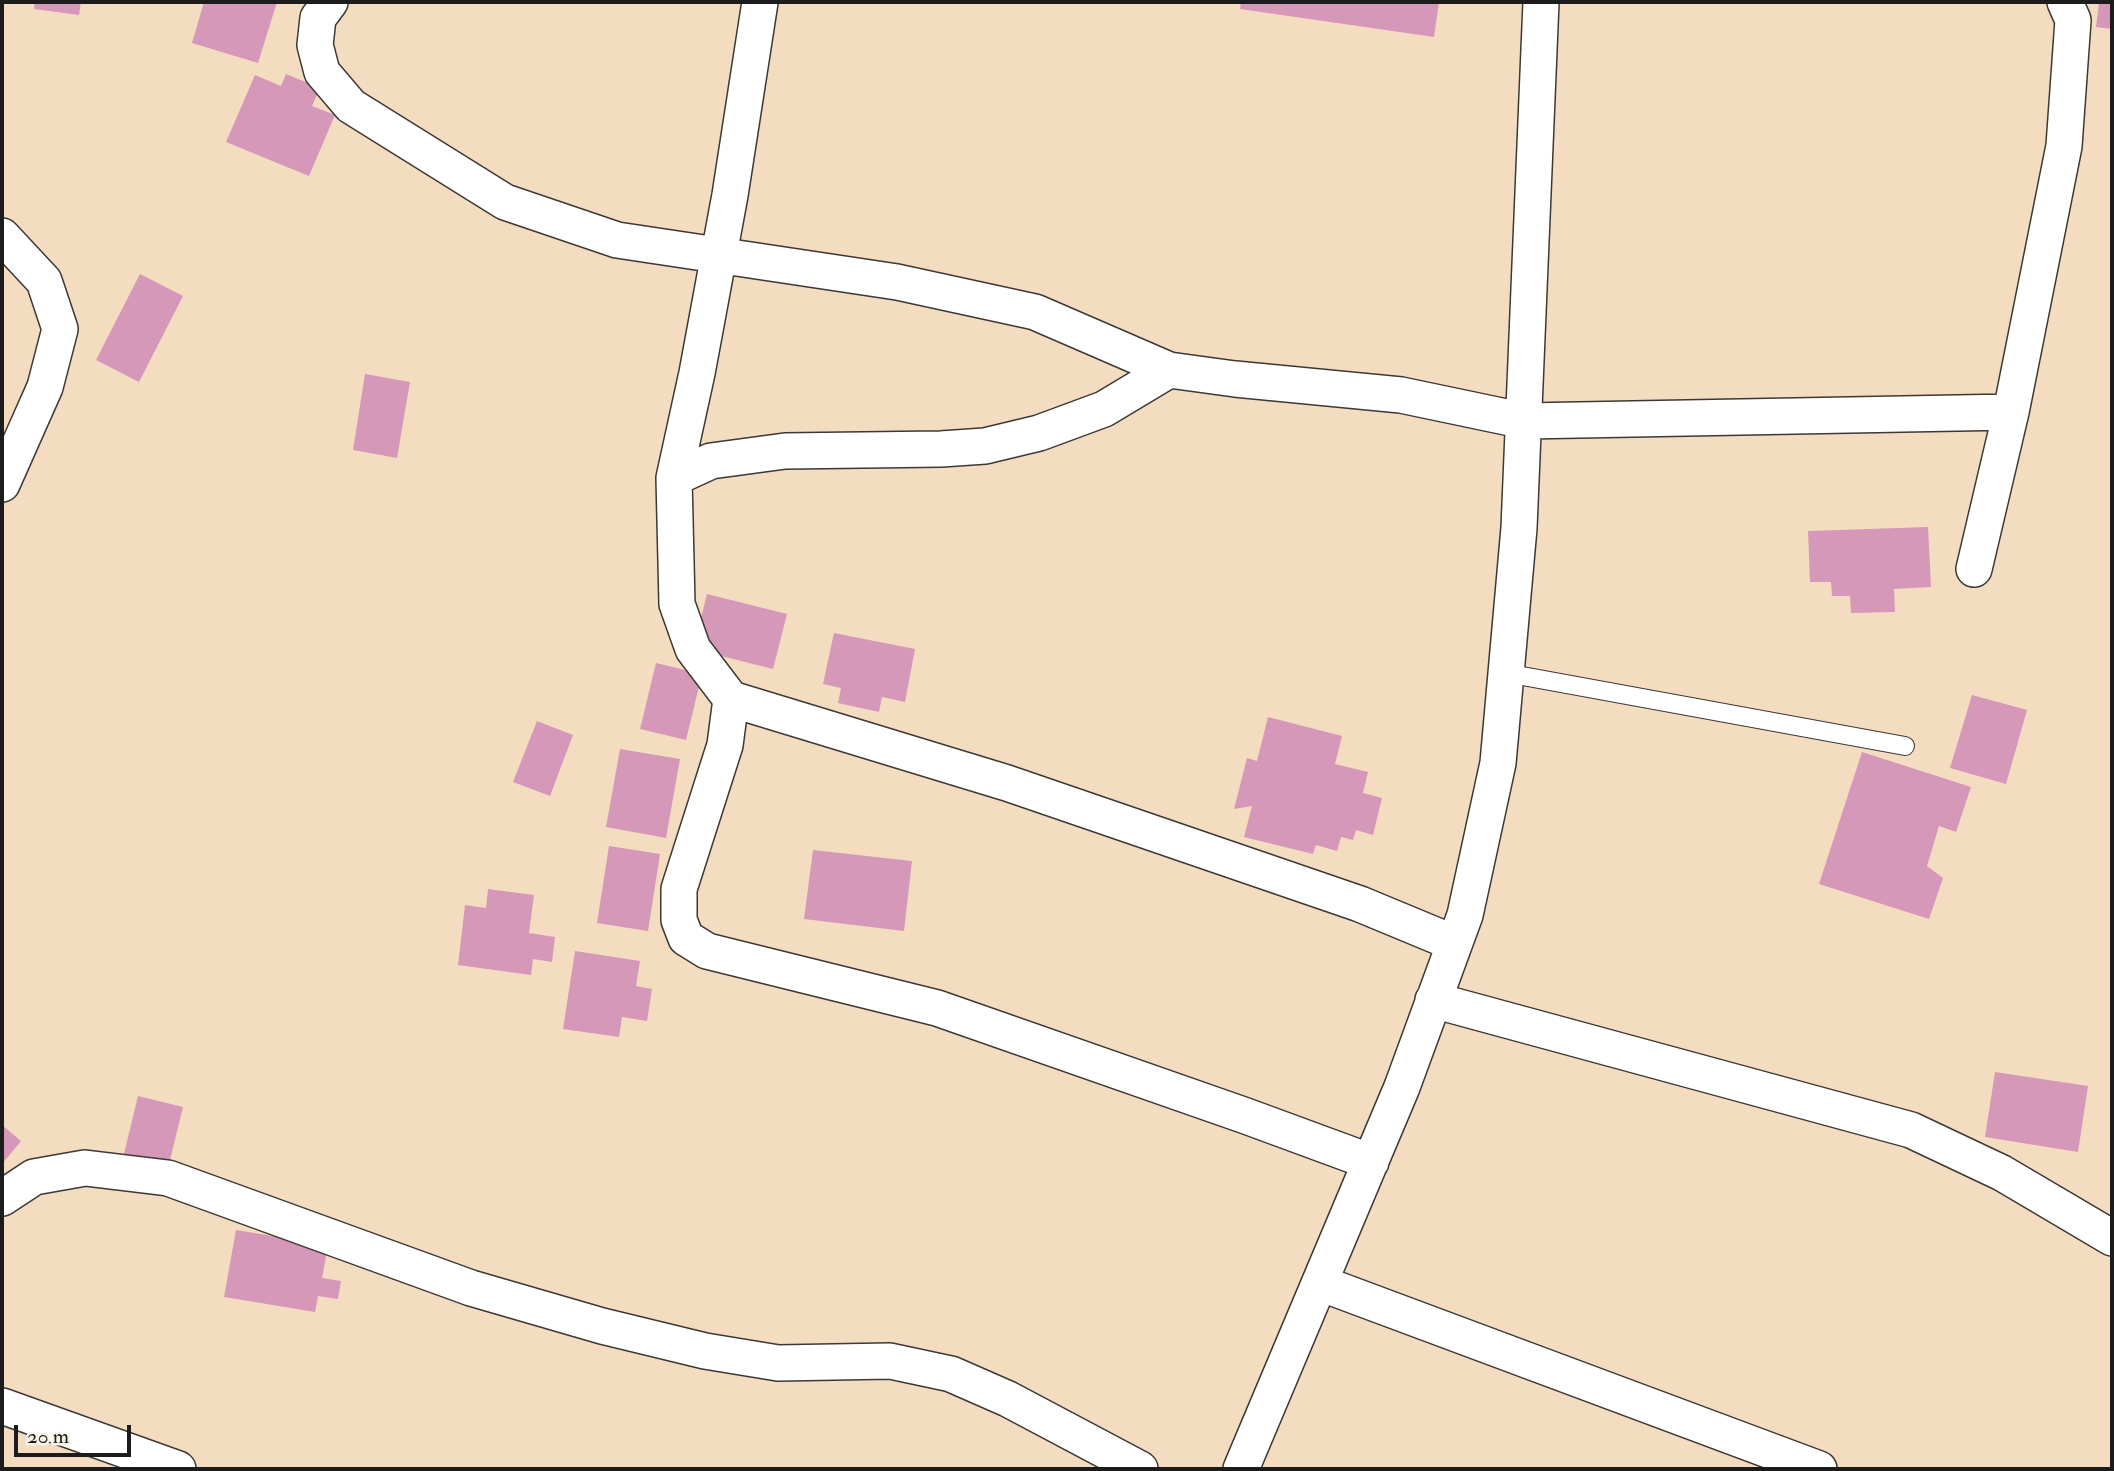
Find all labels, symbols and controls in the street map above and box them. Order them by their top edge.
scale bar [18,1412,135,1456]
text: 20 m [27,1423,69,1450]

